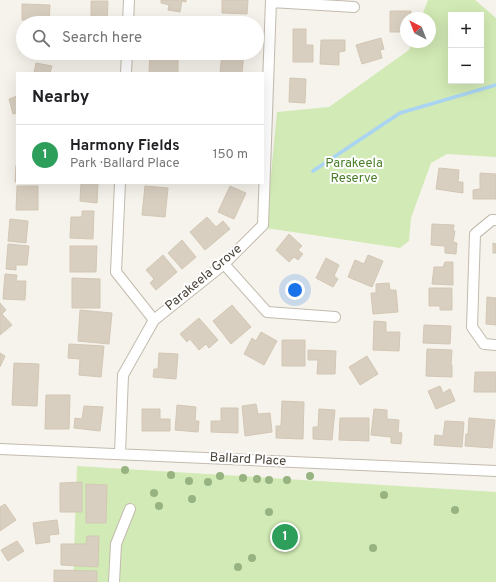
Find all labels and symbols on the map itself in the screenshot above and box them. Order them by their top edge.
north arrow [400,12,436,48]
park label: Parakeela Reserve [325,156,383,187]
street label: Parakeela Grove [162,241,246,315]
your location [285,280,305,300]
street label: Ballard Place [209,450,287,470]
pin: 1 [272,522,298,552]

